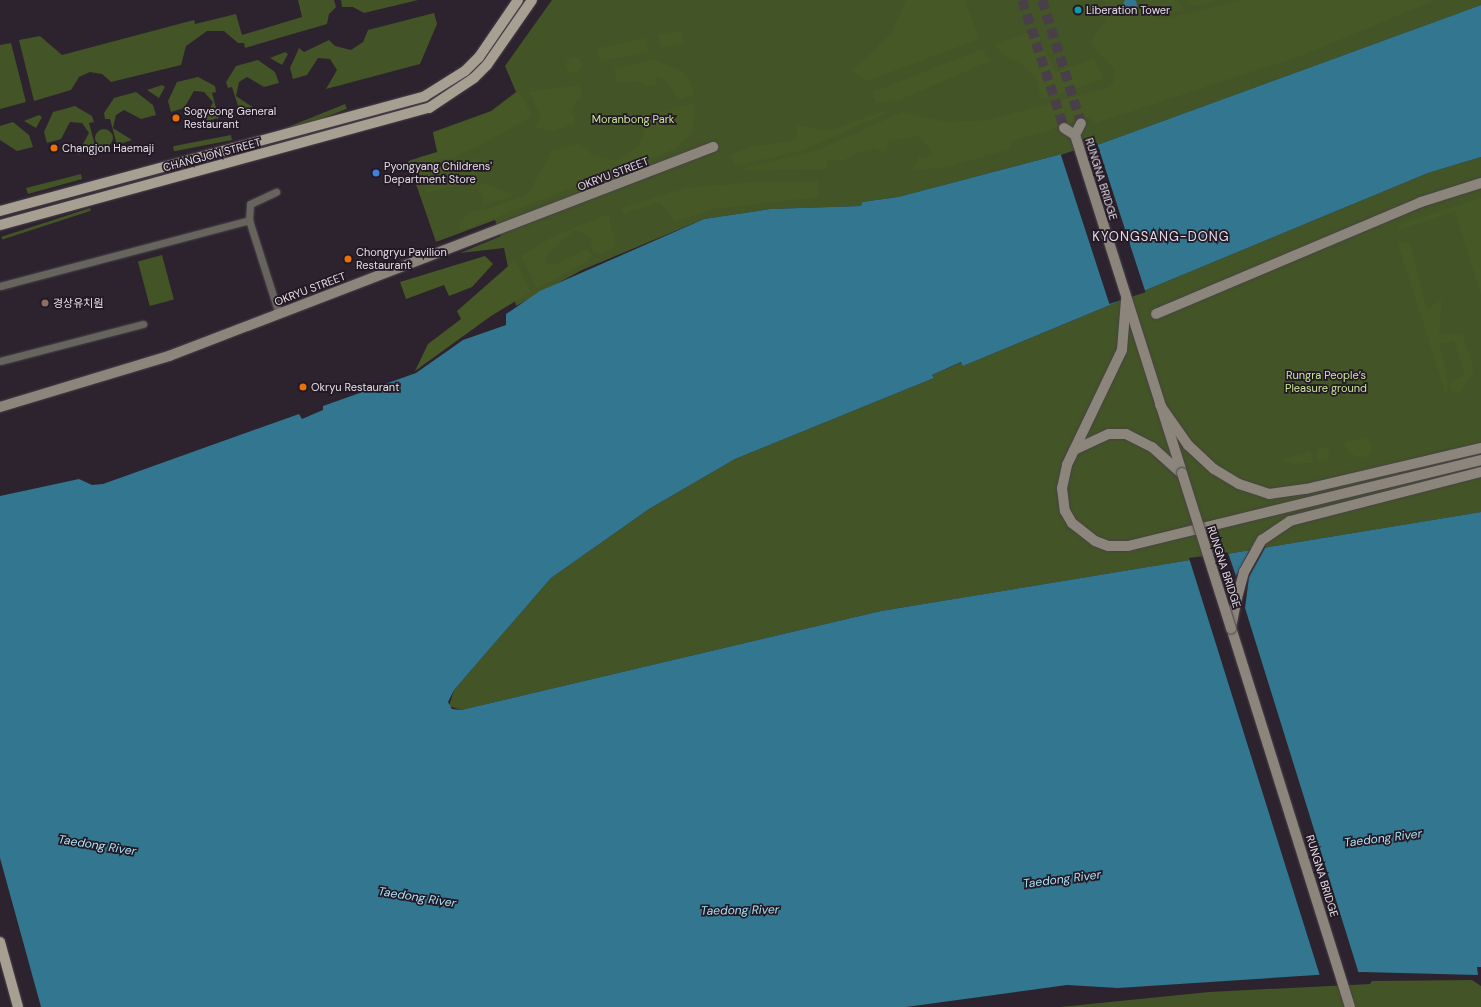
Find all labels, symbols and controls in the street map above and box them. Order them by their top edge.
place label: Liberation Tower [1086,3,1170,17]
marker: Liberation Tower [1073,5,1083,15]
place label: Sogyeong General Restaurant [184,105,276,131]
park label: Moranbong Park [592,112,674,126]
marker: Sogyeong General Restaurant [171,113,181,123]
street label: CHANGJON STREET [162,136,262,174]
street label: RUNGNA BRIDGE [1082,136,1120,222]
place label: Changjon Haemaji [62,141,154,155]
marker: Changjon Haemaji [49,143,59,153]
street label: OKRYU STREET [576,154,650,194]
place label: Pyongyang Childrens' Department Store [384,160,492,186]
marker: Pyongyang Childrens' Department Store [371,168,381,178]
district label: KYONGSANG-DONG [1092,229,1230,245]
place label: Chongryu Pavilion Restaurant [356,246,447,272]
marker: Chongryu Pavilion Restaurant [343,254,353,264]
street label: OKRYU STREET [273,269,347,309]
place label: 경상유치원 [53,296,104,310]
marker: 경상유치원 [40,298,50,308]
park label: Rungra People’s Pleasure ground [1285,369,1367,395]
place label: Okryu Restaurant [311,380,399,394]
marker: Okryu Restaurant [298,382,308,392]
street label: RUNGNA BRIDGE [1205,524,1243,610]
water label: Taedong River [1343,827,1423,851]
water label: Taedong River [57,833,137,859]
street label: RUNGNA BRIDGE [1303,833,1341,919]
water label: Taedong River [1022,868,1102,892]
water label: Taedong River [377,885,457,911]
water label: Taedong River [701,903,779,919]

